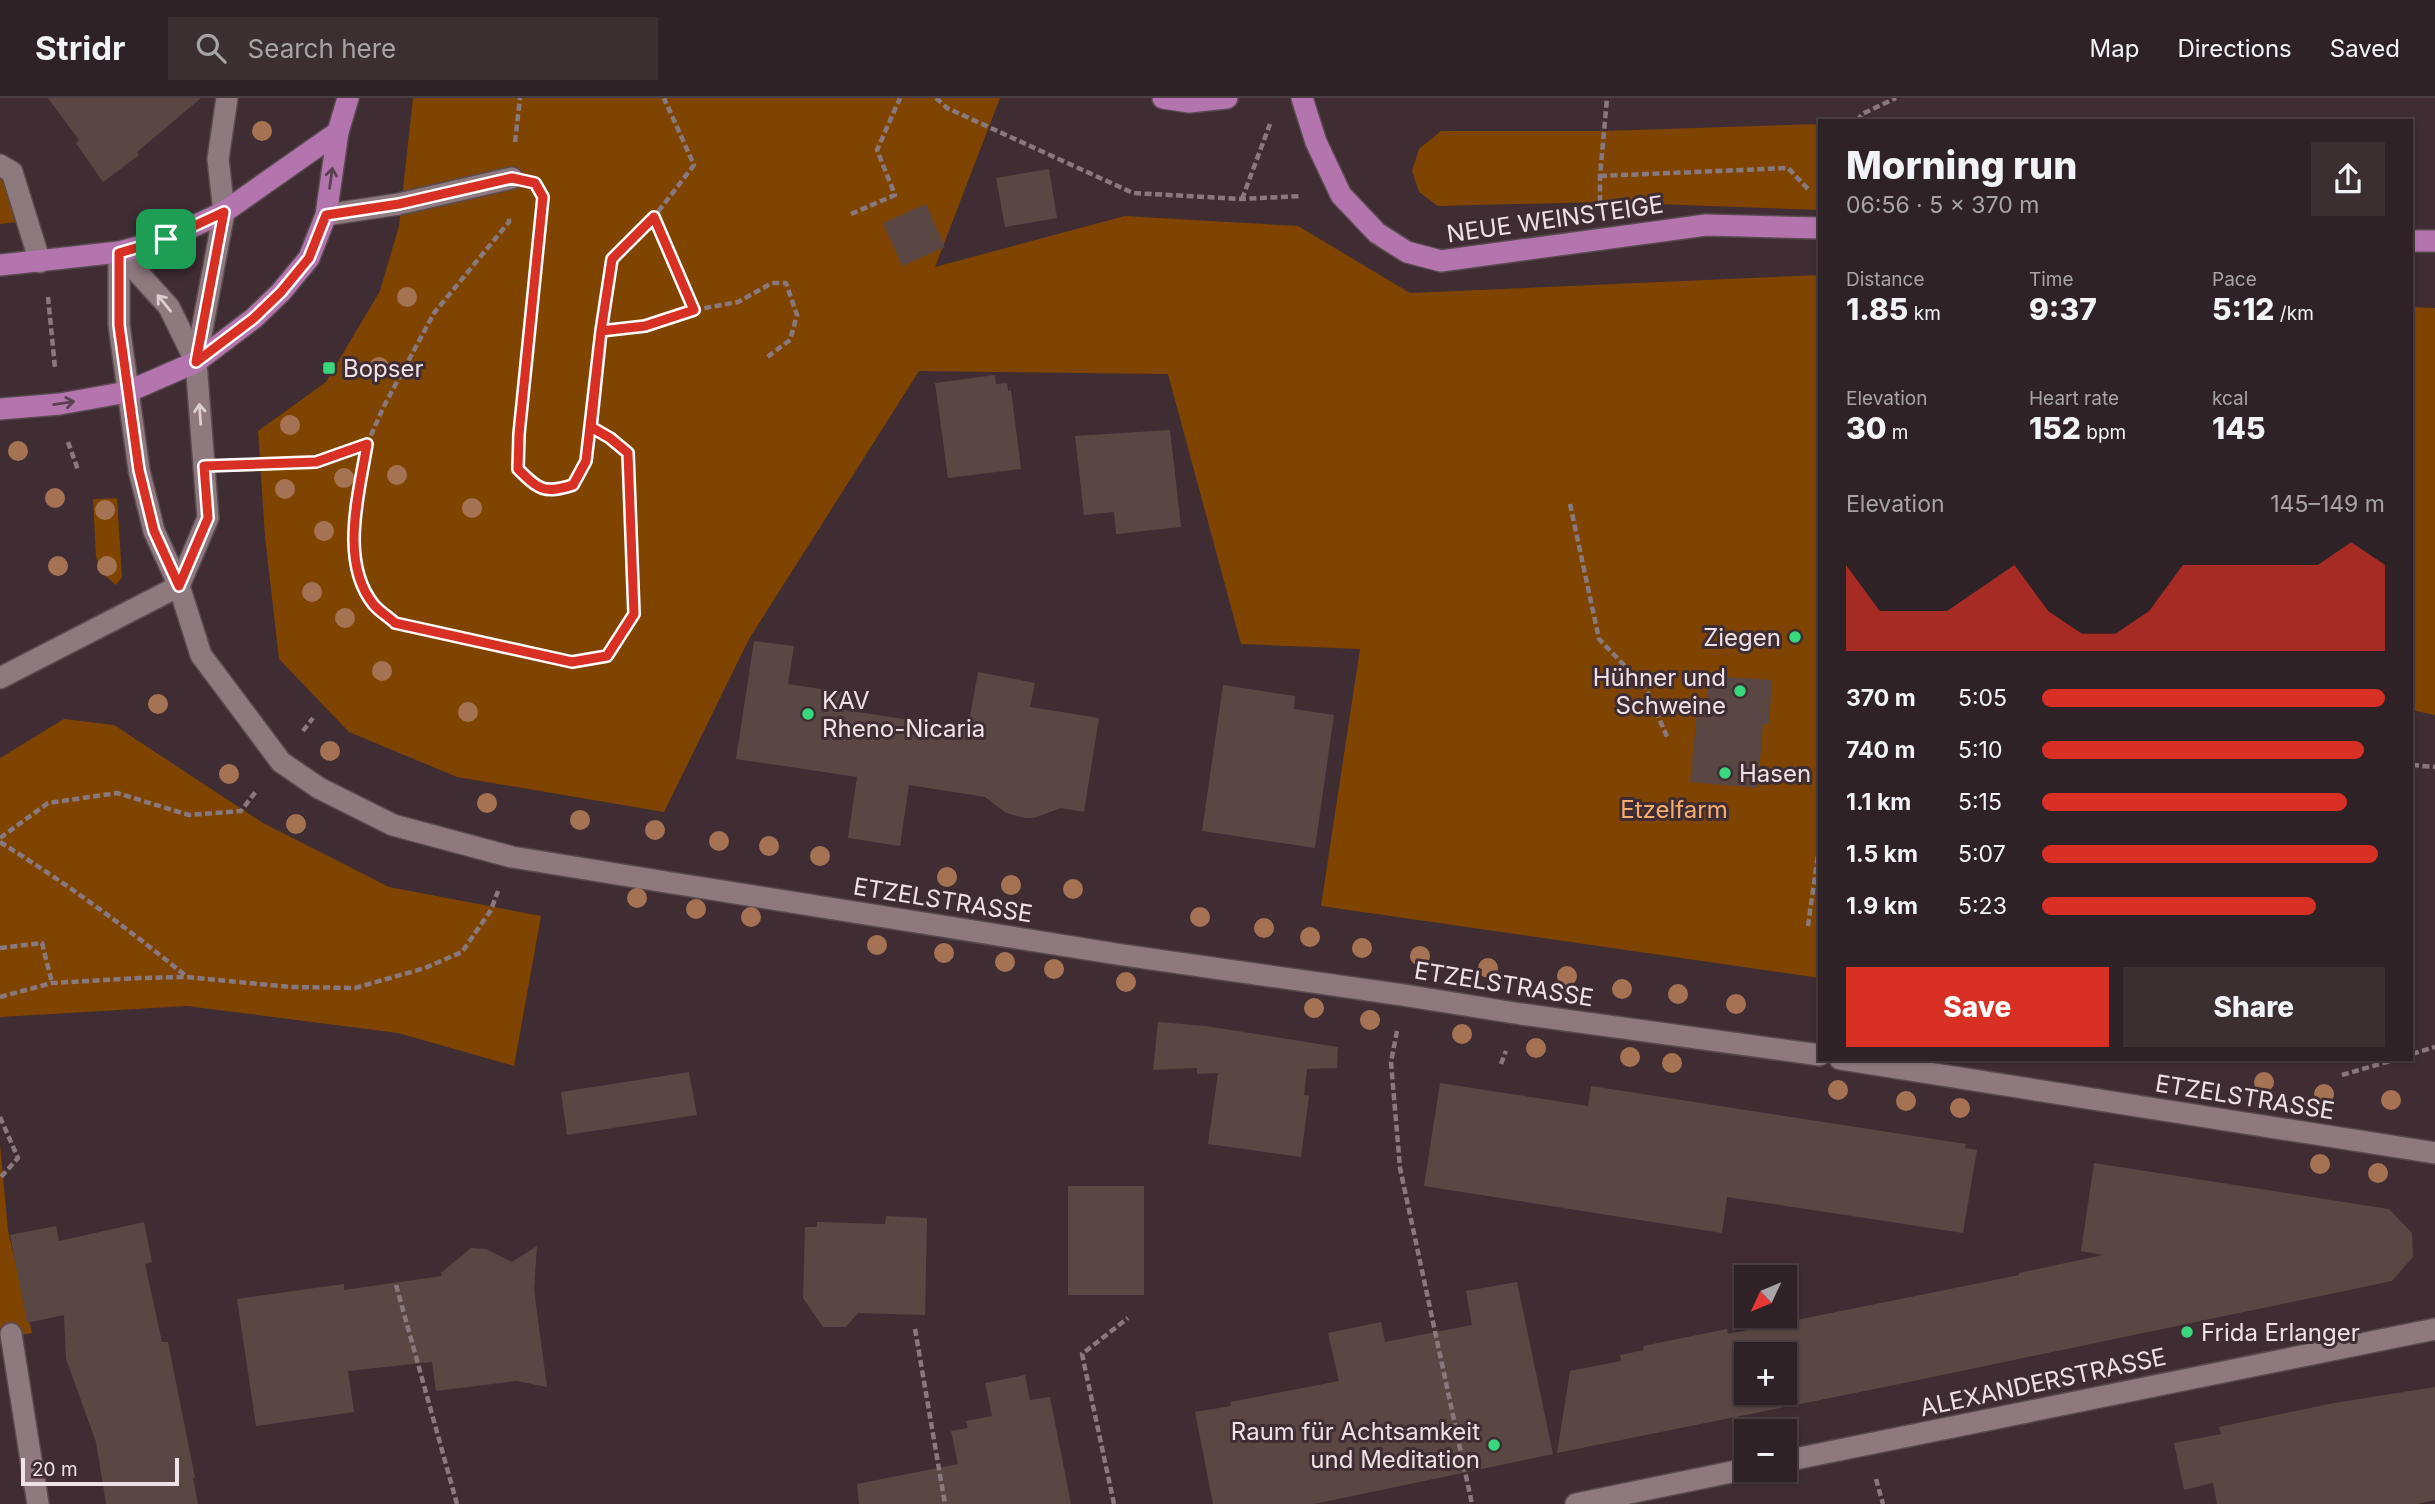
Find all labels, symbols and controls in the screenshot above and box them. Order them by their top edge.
search box [168,17,658,80]
text: Stridr [35,28,126,68]
icon: search [192,29,230,67]
text: Search here [248,33,396,64]
text: Map [2090,34,2139,63]
text: Directions [2177,34,2292,63]
text: Saved [2330,34,2400,63]
text: Morning run [1846,142,2077,188]
button: share [2311,142,2385,216]
one-way arrow [325,167,338,190]
street label: NEUE WEINSTEIGE [1445,189,1665,249]
text: 06:56 · 5 × 370 m [1846,191,2039,219]
pin [136,209,196,269]
icon: arrive [147,220,185,258]
text: Distance [1846,268,1924,291]
text: Time [2029,268,2074,291]
text: Pace [2212,268,2257,291]
text: 1.85 [1846,291,1908,327]
text: 9:37 [2029,291,2097,327]
text: 5:12 [2212,291,2275,327]
one-way arrow [156,294,171,312]
text: km [1908,302,1941,325]
text: /km [2275,302,2314,325]
place label: Bopser [343,354,423,383]
marker: Bopser [321,360,337,376]
text: Elevation [1846,387,1927,410]
text: Heart rate [2029,387,2119,410]
text: kcal [2212,387,2248,410]
one-way arrow [52,396,75,409]
one-way arrow [193,403,206,426]
text: 30 [1846,410,1886,446]
text: 152 [2029,410,2081,446]
text: 145 [2212,410,2265,446]
text: m [1886,421,1908,444]
text: bpm [2081,421,2126,444]
text: Elevation [1846,490,1945,518]
text: 145–149 m [2270,490,2385,518]
place label: Ziegen [1703,623,1781,652]
marker: Ziegen [1787,629,1803,645]
place label: Hühner und Schweine [1593,663,1726,720]
marker: Hühner und Schweine [1732,683,1748,699]
text: 370 m [1846,684,1916,712]
text: 5:05 [1958,684,2007,712]
place label: KAV Rheno-Nicaria [822,686,985,743]
marker: KAV Rheno-Nicaria [800,706,816,722]
text: 740 m [1846,736,1916,764]
text: 5:10 [1958,736,2002,764]
place label: Hasen [1739,759,1811,788]
marker: Hasen [1717,765,1733,781]
text: 1.1 km [1846,788,1911,816]
text: 5:15 [1958,788,2002,816]
park label: Etzelfarm [1620,795,1728,824]
text: 1.5 km [1846,840,1918,868]
text: 5:07 [1958,840,2006,868]
street label: ETZELSTRASSE [851,872,1035,928]
text: 1.9 km [1846,892,1918,920]
text: 5:23 [1958,892,2007,920]
street label: ETZELSTRASSE [1412,956,1596,1012]
button: Save [1846,967,2109,1047]
button: Share [2123,967,2385,1047]
street label: ETZELSTRASSE [2153,1069,2337,1125]
north arrow [1734,1265,1797,1328]
map controls [1734,1265,1797,1482]
place label: Frida Erlanger [2201,1318,2360,1347]
marker: Frida Erlanger [2179,1324,2195,1340]
button: + [1734,1342,1797,1405]
street label: ALEXANDERSTRASSE [1917,1342,2169,1422]
place label: Raum für Achtsamkeit und Meditation [1231,1417,1480,1474]
button: − [1734,1419,1797,1482]
marker: Raum für Achtsamkeit und Meditation [1486,1437,1502,1453]
scale bar [21,1455,178,1487]
text: 20 m [32,1458,78,1481]

